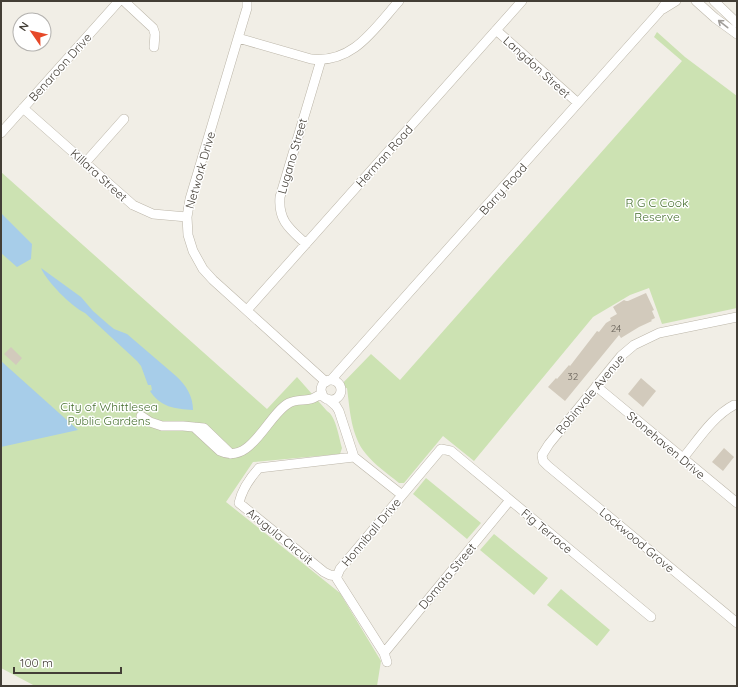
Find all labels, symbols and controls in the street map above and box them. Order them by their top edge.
north arrow [12,12,52,52]
text: N [16,19,32,34]
one-way arrow [717,19,728,28]
street label: Benaroon Drive [25,30,95,104]
street label: Langdon Street [500,33,574,101]
street label: Lugano Street [274,116,310,196]
street label: Herman Road [352,122,416,190]
street label: Network Drive [182,129,218,210]
street label: Killara Street [67,146,131,204]
street label: Barry Road [476,160,530,218]
park label: R G C Cook Reserve [626,195,688,224]
house number: 24 [611,322,621,335]
street label: Robinvale Avenue [552,351,628,437]
house number: 32 [568,370,579,383]
park label: City of Whittlesea Public Gardens [60,399,158,428]
street label: Stonehaven Drive [624,408,708,482]
street label: Honniball Drive [338,495,404,569]
street label: Lockwood Grove [596,504,678,576]
street label: Arugula Circuit [244,505,316,567]
street label: Fig Terrace [518,505,576,557]
street label: Domata Street [415,540,479,612]
scale bar [14,649,121,675]
text: 100 m [20,655,53,670]

